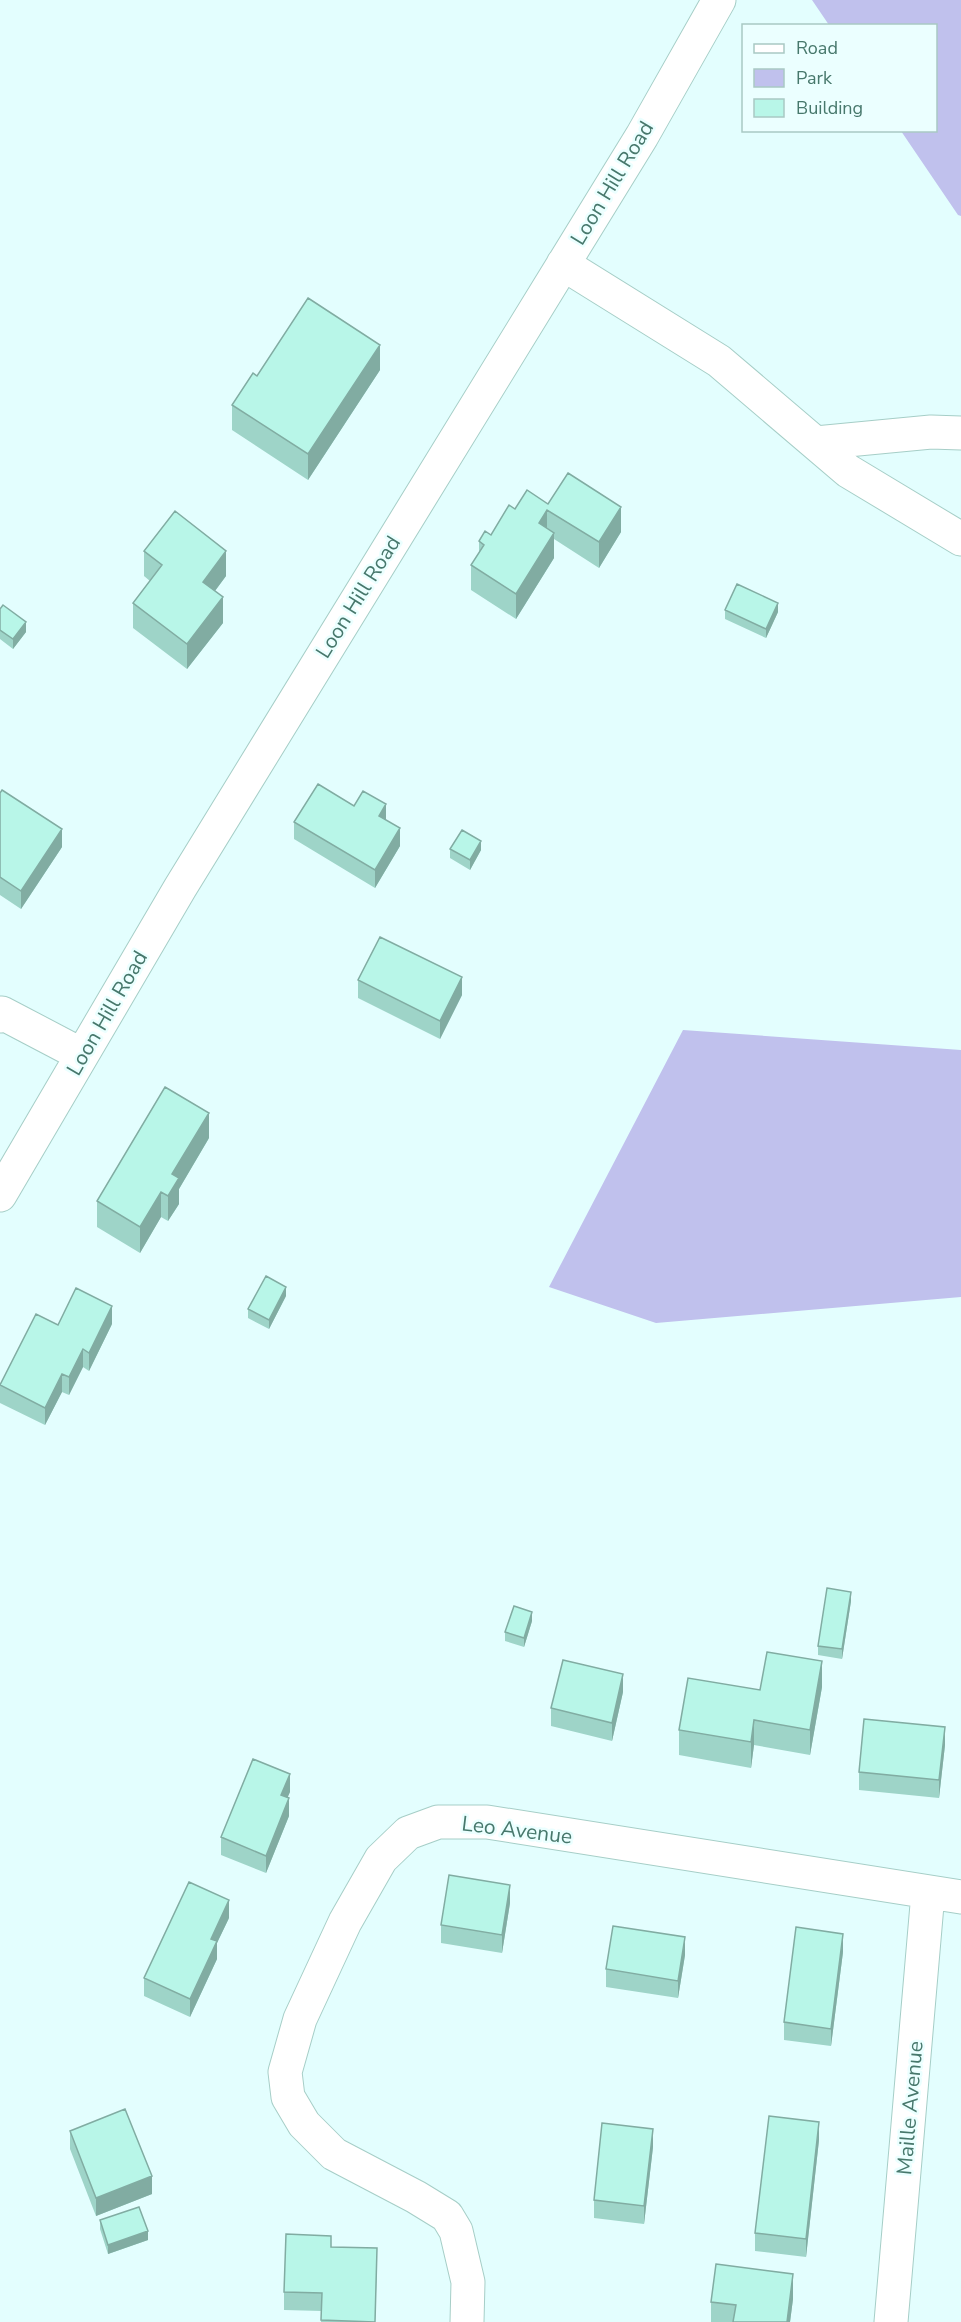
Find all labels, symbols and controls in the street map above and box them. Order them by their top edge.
legend [742,24,937,132]
text: Road [796,36,838,60]
text: Park [796,66,833,90]
text: Building [796,96,863,120]
street label: Loon Hill Road [564,116,660,250]
street label: Loon Hill Road [309,530,407,664]
street label: Loon Hill Road [60,946,154,1080]
street label: Leo Avenue [460,1809,574,1851]
street label: Maille Avenue [890,2040,930,2176]

